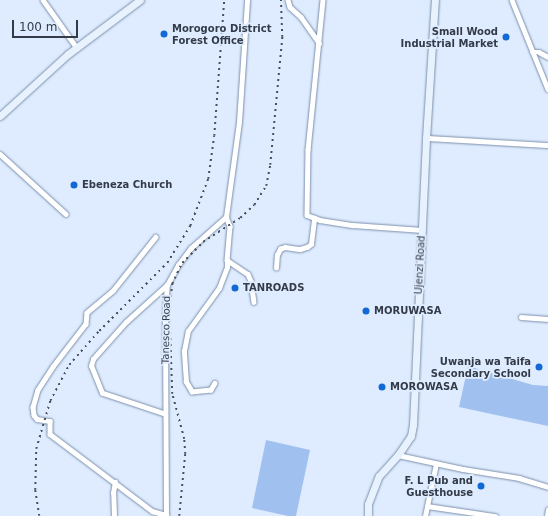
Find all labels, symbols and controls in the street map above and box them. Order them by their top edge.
scale bar [14,12,80,38]
text: 100 m [19,20,57,34]
place label: Morogoro District Forest Office [172,22,271,46]
place label: Small Wood Industrial Market [401,25,498,48]
marker: Morogoro District Forest Office [159,29,169,39]
marker: Small Wood Industrial Market [501,32,511,42]
place label: Ebeneza Church [82,179,172,191]
marker: Ebeneza Church [69,180,79,190]
street label: Ujenzi Road [412,235,428,295]
place label: TANROADS [243,282,304,294]
marker: TANROADS [230,283,240,293]
street label: Tanesco Road [159,296,173,364]
place label: MORUWASA [374,305,442,317]
marker: MORUWASA [361,306,371,316]
place label: Uwanja wa Taifa Secondary School [431,355,531,378]
marker: Uwanja wa Taifa Secondary School [534,362,544,372]
place label: MOROWASA [390,381,458,393]
marker: MOROWASA [377,382,387,392]
place label: F. L Pub and Guesthouse [404,474,473,498]
marker: F. L Pub and Guesthouse [476,481,486,491]

